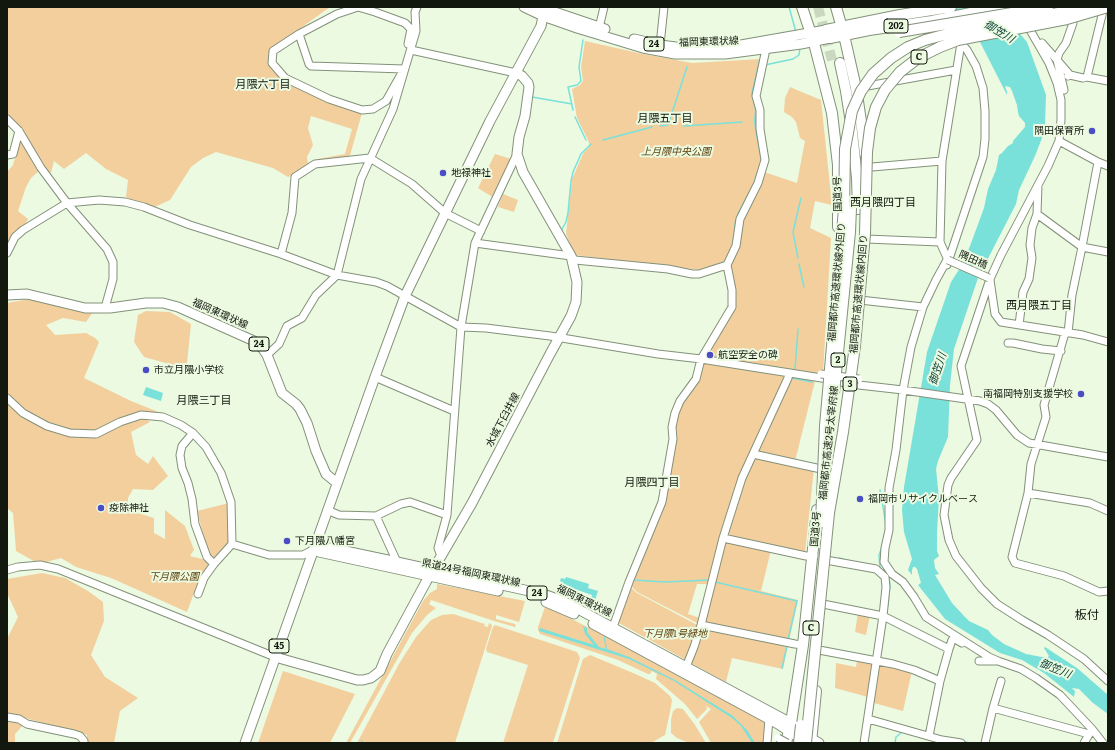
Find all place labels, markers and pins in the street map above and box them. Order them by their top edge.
place label: 隅田保育所 [1034,125,1084,137]
marker: 隅田保育所 [1087,126,1097,136]
place label: 地禄神社 [451,167,491,179]
marker: 地禄神社 [438,168,448,178]
place label: 航空安全の碑 [718,349,778,361]
marker: 航空安全の碑 [705,350,715,360]
place label: 市立月隈小学校 [154,364,224,376]
marker: 市立月隈小学校 [141,365,151,375]
place label: 南福岡特別支援学校 [983,388,1073,400]
marker: 南福岡特別支援学校 [1076,389,1086,399]
place label: 福岡市リサイクルベース [868,493,978,505]
marker: 福岡市リサイクルベース [855,494,865,504]
place label: 疫除神社 [109,502,149,514]
marker: 疫除神社 [96,503,106,513]
place label: 下月隈八幡宮 [295,535,355,547]
marker: 下月隈八幡宮 [282,536,292,546]

